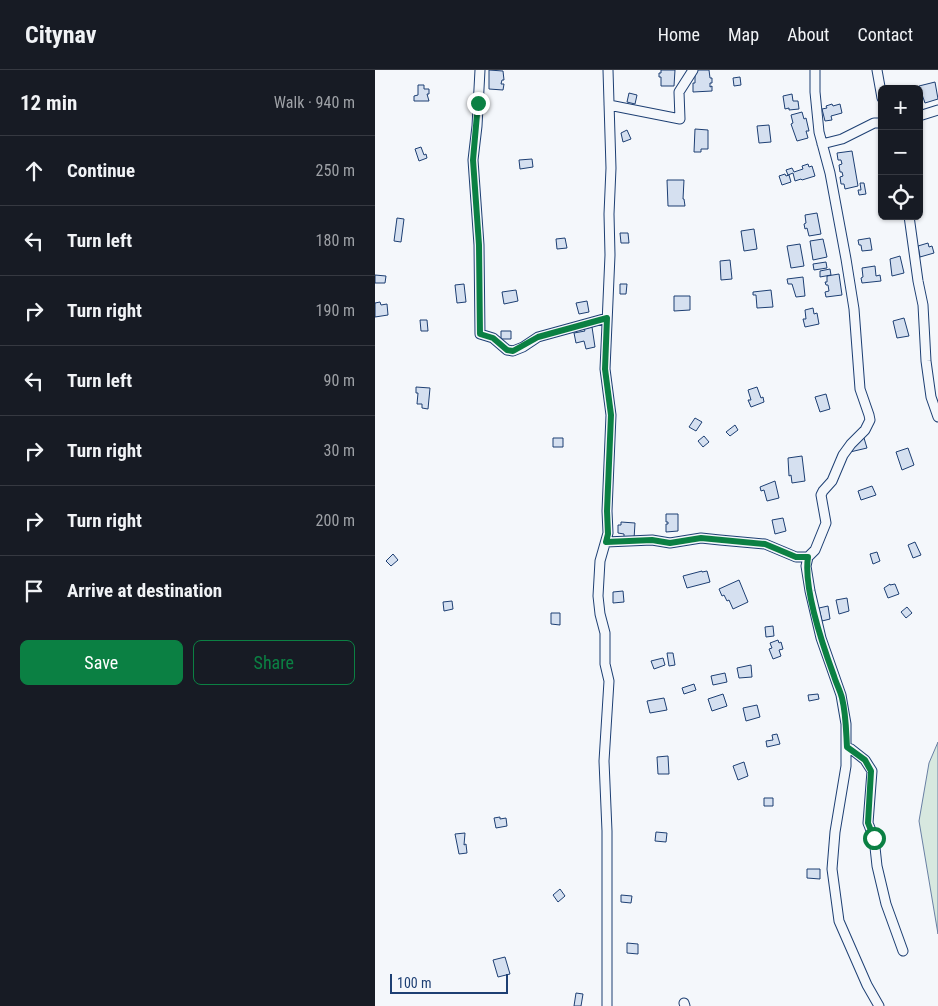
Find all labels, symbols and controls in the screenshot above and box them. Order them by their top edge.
text: Citynav [25,21,96,49]
text: Home [658,24,700,45]
text: Map [728,24,759,45]
text: About [787,24,829,45]
text: Contact [857,24,913,45]
map controls [878,85,923,220]
button: + [878,85,923,130]
text: 12 min [20,91,77,115]
route end [467,92,490,115]
text: Walk · 940 m [274,93,355,112]
button: − [878,130,923,175]
icon: ahead [20,157,48,185]
text: Continue [67,159,135,182]
text: 250 m [316,161,355,180]
button: locate [878,175,923,220]
icon: left [20,227,48,255]
text: Turn left [67,229,132,252]
text: 180 m [316,231,355,250]
icon: right [20,297,48,325]
text: Turn right [67,299,142,322]
text: 190 m [316,301,355,320]
icon: left [20,367,48,395]
text: Turn left [67,369,132,392]
text: 90 m [323,371,355,390]
icon: right [20,437,48,465]
text: Turn right [67,439,142,462]
text: 30 m [323,441,355,460]
icon: right [20,507,48,535]
text: Turn right [67,509,142,532]
text: 200 m [316,511,355,530]
icon: arrive [20,577,48,605]
text: Arrive at destination [67,579,222,602]
button: Save [20,640,183,685]
button: Share [193,640,355,685]
route start [863,827,886,850]
scale bar [390,971,507,994]
text: 100 m [397,975,432,991]

